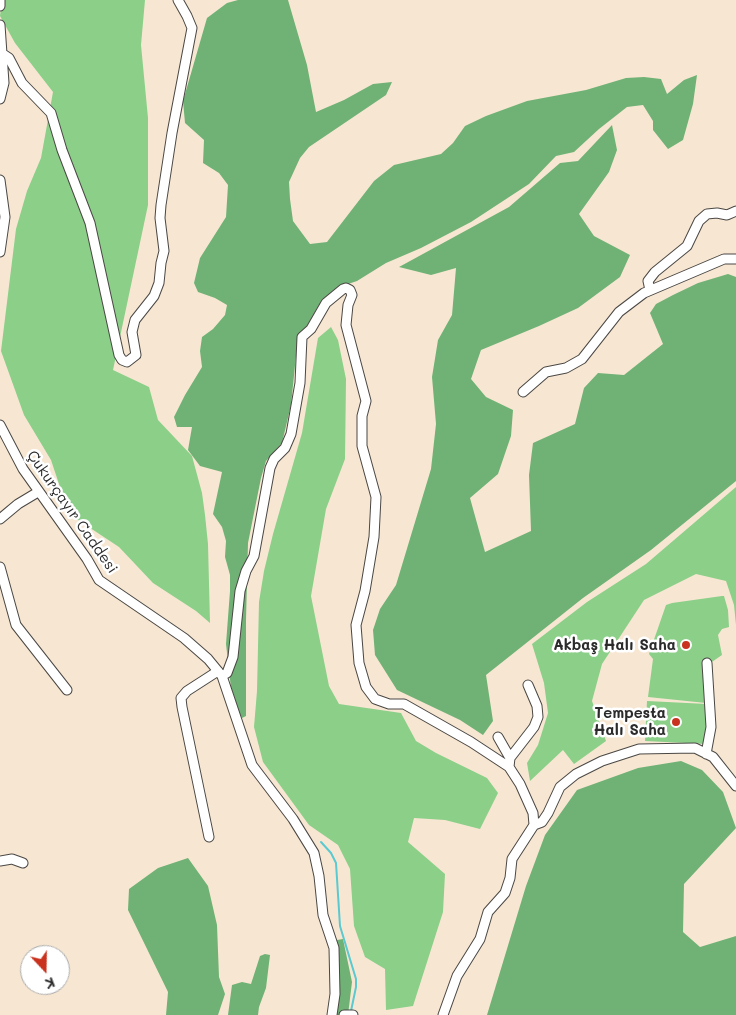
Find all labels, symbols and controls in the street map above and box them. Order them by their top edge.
street label: Çukurçayır Caddesi [23,447,121,577]
place label: Akbaş Halı Saha [553,636,676,654]
marker: Akbaş Halı Saha [680,639,692,651]
place label: Tempesta Halı Saha [593,704,666,739]
marker: Tempesta Halı Saha [670,716,682,728]
north arrow [20,945,70,995]
text: K [42,973,58,994]

